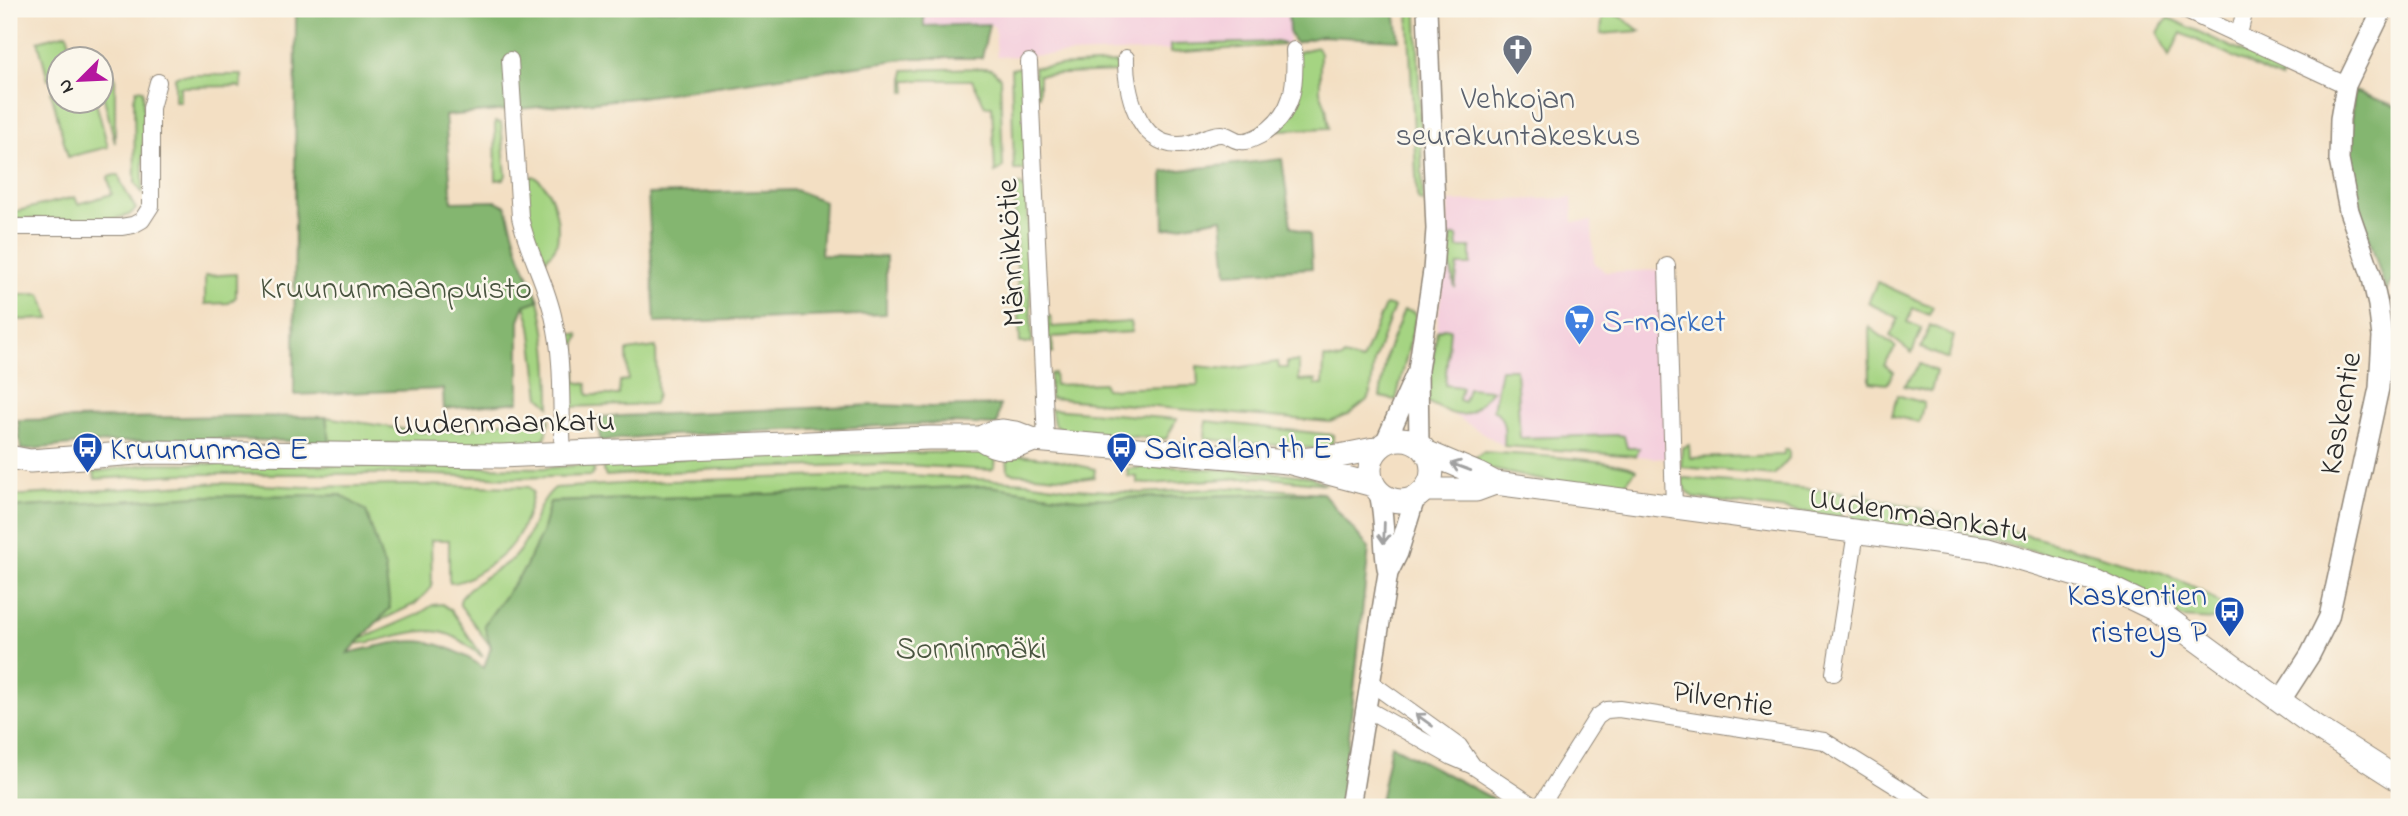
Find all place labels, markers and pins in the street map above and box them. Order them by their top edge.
church icon: Vehkojan seurakuntakeskus [1501,33,1535,77]
place label: Vehkojan seurakuntakeskus [1395,77,1641,161]
place label: S-market [1602,300,1726,347]
supermarket icon: S-market [1562,303,1596,347]
place label: Sairaalan th E [1144,427,1332,474]
place label: Kruununmaa E [110,428,308,475]
bus stop icon: Sairaalan th E [1104,430,1138,474]
bus stop icon: Kruununmaa E [70,431,104,475]
place label: Kaskentien risteys P [2067,574,2207,658]
bus stop icon: Kaskentien risteys P [2213,595,2247,639]

